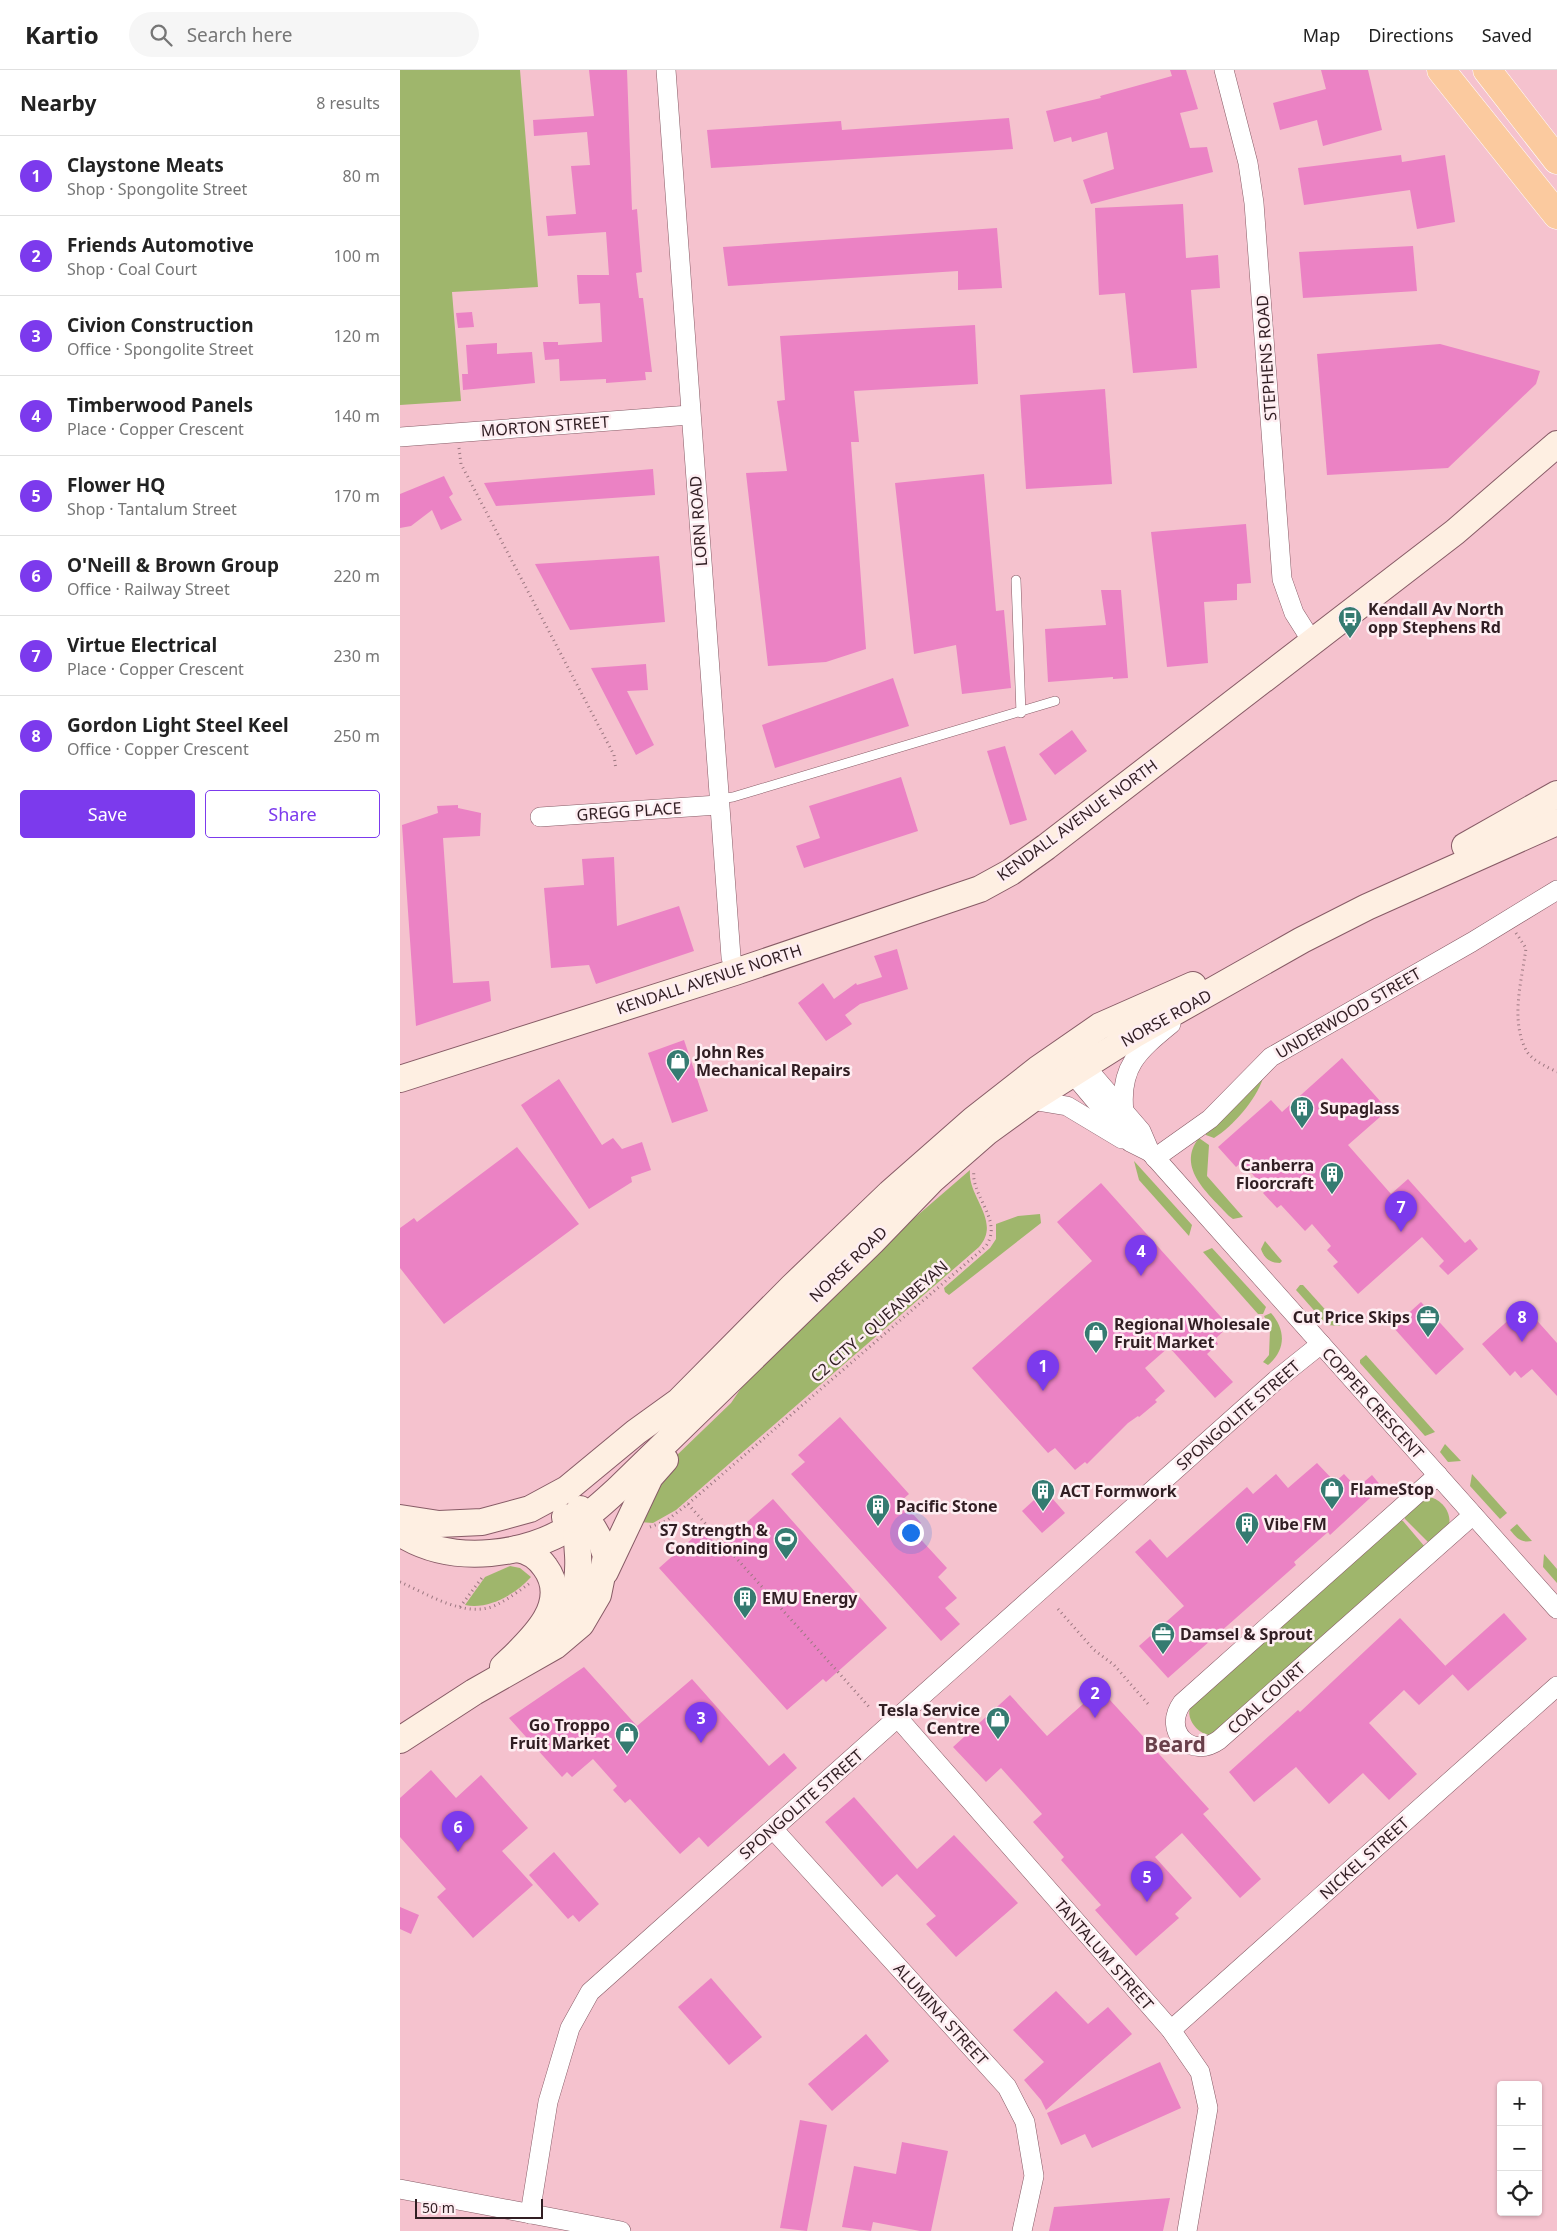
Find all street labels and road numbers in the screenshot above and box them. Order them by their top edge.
street label: STEPHENS ROAD [1251,294,1281,422]
street label: MORTON STREET [480,411,610,441]
street label: LORN ROAD [684,475,712,567]
street label: KENDALL AVENUE NORTH [992,754,1162,886]
street label: GREGG PLACE [576,796,682,826]
street label: KENDALL AVENUE NORTH [613,939,805,1019]
street label: UNDERWOOD STREET [1271,962,1425,1064]
street label: NORSE ROAD [1117,984,1215,1052]
street label: NORSE ROAD [804,1221,892,1307]
street label: C2 CITY - QUEANBEYAN [806,1255,952,1387]
street label: COPPER CRESCENT [1317,1343,1429,1463]
street label: SPONGOLITE STREET [1171,1355,1305,1475]
street label: COAL COURT [1222,1657,1310,1739]
street label: SPONGOLITE STREET [734,1744,868,1864]
street label: NICKEL STREET [1315,1812,1414,1904]
street label: TANTALUM STREET [1049,1894,1159,2015]
street label: ALUMINA STREET [889,1958,993,2070]

